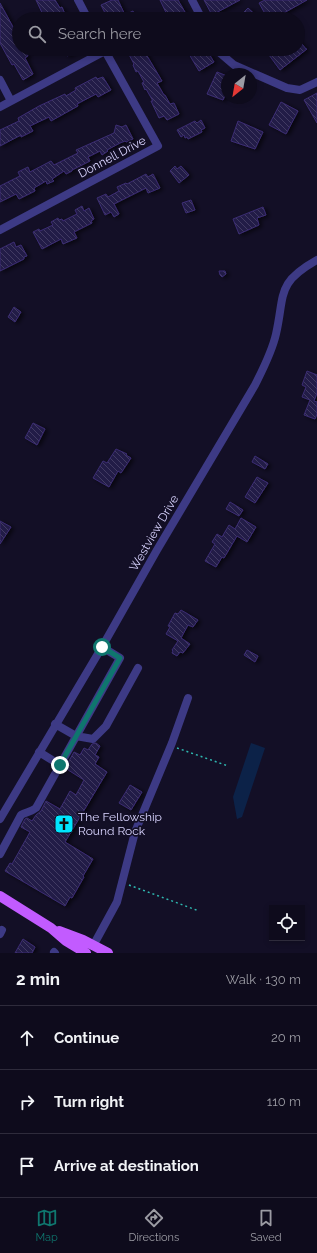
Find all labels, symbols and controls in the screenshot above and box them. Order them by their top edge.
search box [12,12,305,56]
icon: search [26,23,48,45]
text: Search here [58,25,141,43]
north arrow [221,68,257,104]
street label: Donnell Drive [76,133,148,181]
street label: Westview Drive [127,492,181,574]
route start [93,638,111,656]
route end [51,756,69,774]
place label: The Fellowship Round Rock [78,810,162,838]
church icon: The Fellowship Round Rock [53,813,75,835]
map controls [269,905,305,941]
button: locate [269,905,305,941]
text: 2 min [16,969,60,989]
text: Walk · 130 m [226,972,301,987]
icon: ahead [16,1027,38,1049]
text: Continue [54,1029,119,1047]
text: 20 m [271,1030,301,1045]
icon: right [16,1091,38,1113]
text: Turn right [54,1093,124,1111]
text: 110 m [267,1094,301,1109]
icon: arrive [16,1155,38,1177]
text: Arrive at destination [54,1157,199,1175]
tab: Map [35,1207,58,1244]
tab: Directions [129,1207,179,1244]
tab: Saved [250,1207,282,1244]

